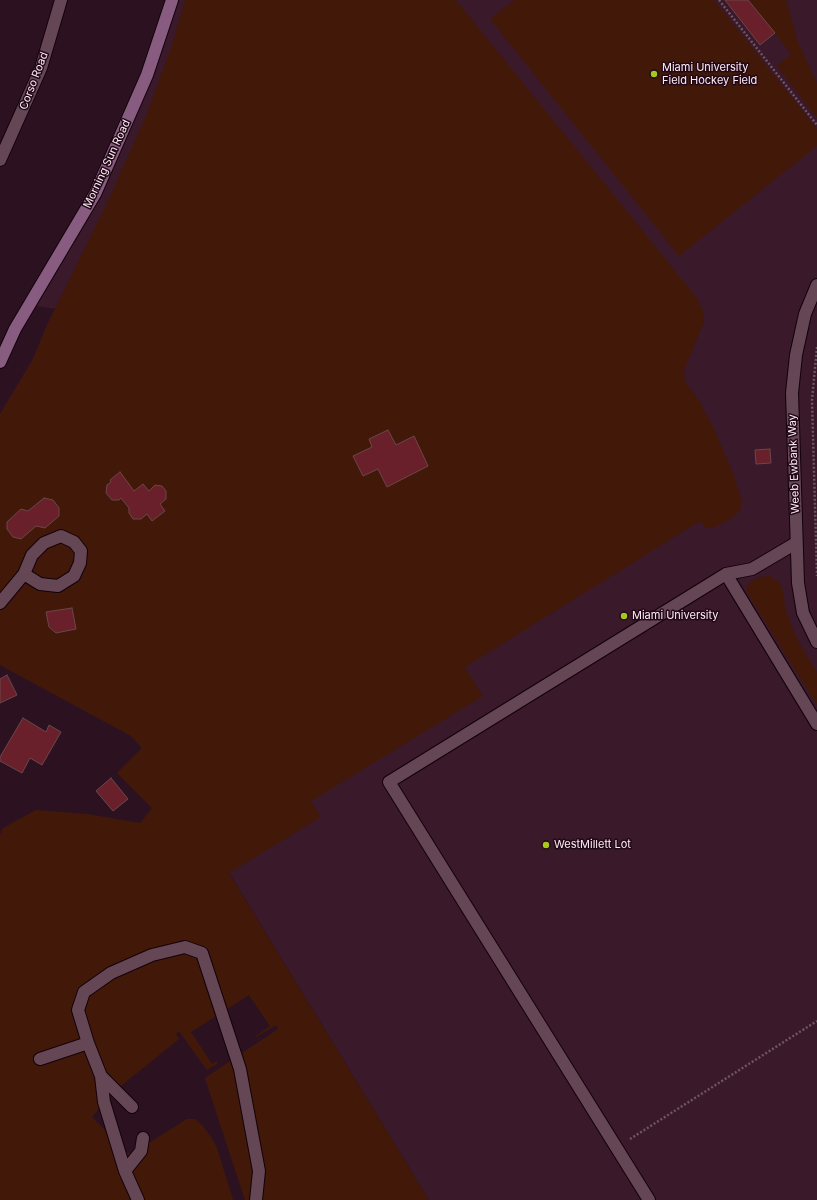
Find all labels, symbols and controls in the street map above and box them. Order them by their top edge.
street label: Corso Road [17,50,51,112]
place label: Miami University Field Hockey Field [662,61,757,87]
marker: Miami University Field Hockey Field [649,69,659,79]
street label: Morning Sun Road [81,118,133,210]
street label: Weeb Ewbank Way [786,414,802,514]
place label: Miami University [632,609,719,623]
marker: Miami University [619,611,629,621]
place label: WestMillett Lot [554,838,631,852]
marker: WestMillett Lot [541,840,551,850]

